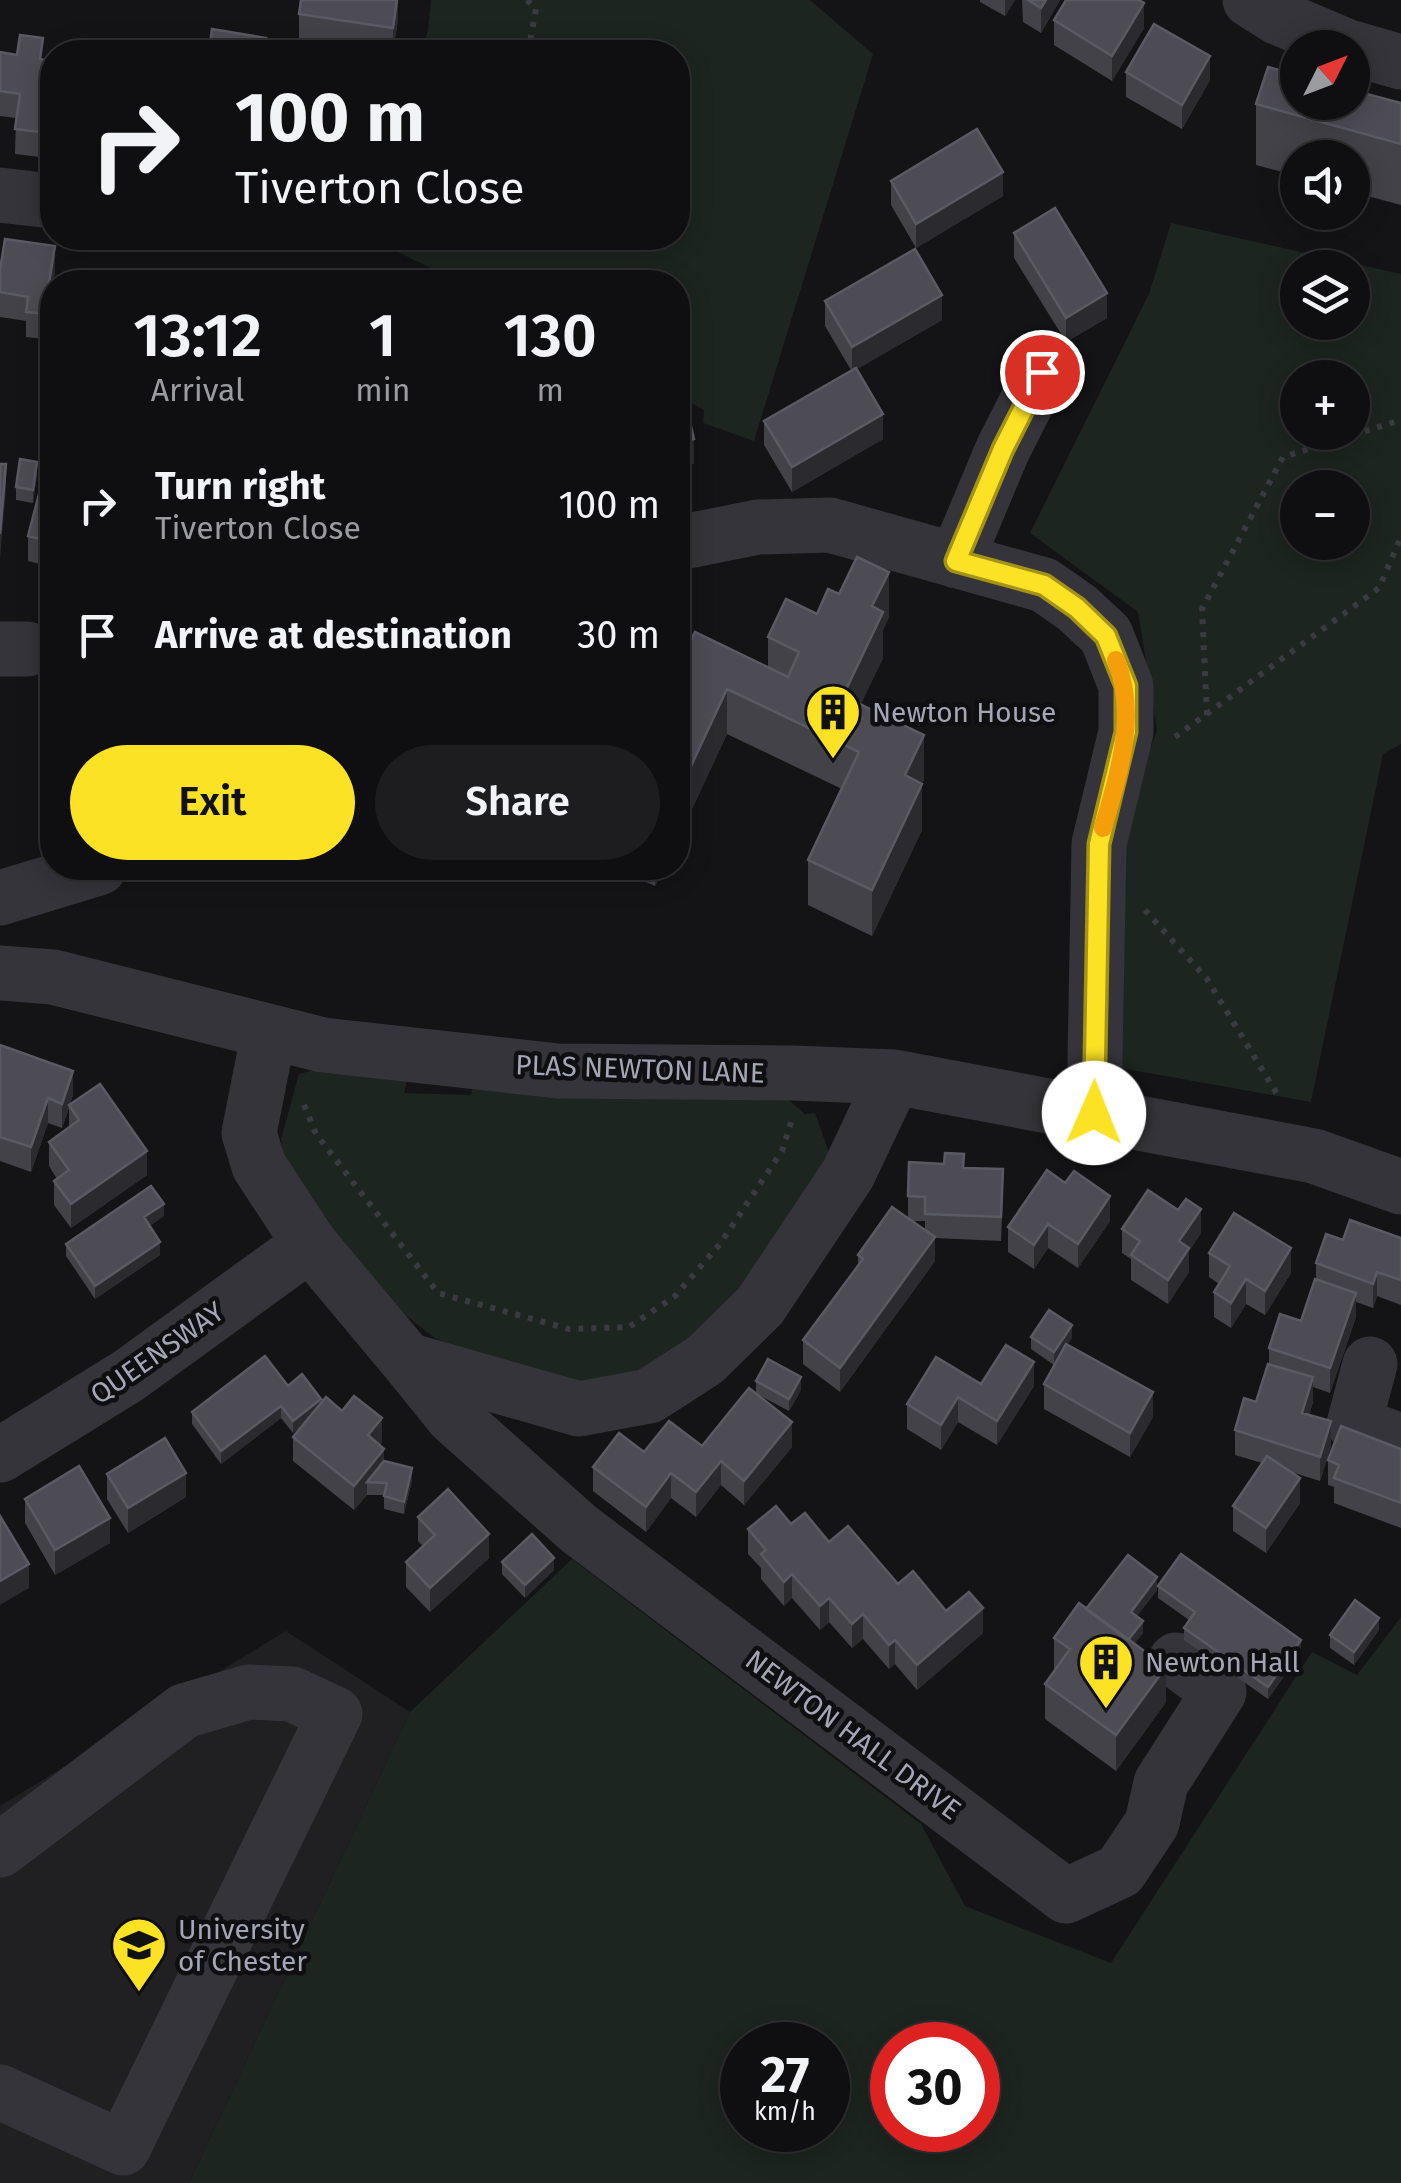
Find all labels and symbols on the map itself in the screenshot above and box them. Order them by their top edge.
north arrow [1280,30,1370,120]
pin [1000,330,1085,415]
building icon: Newton House [803,682,863,761]
place label: Newton House [872,696,1056,729]
street label: PLAS NEWTON LANE [515,1048,765,1090]
position arrow [1042,1061,1146,1165]
street label: QUEENSWAY [84,1295,230,1411]
building icon: Newton Hall [1076,1632,1136,1711]
street label: NEWTON HALL DRIVE [739,1643,967,1827]
place label: Newton Hall [1145,1646,1300,1679]
place label: University of Chester [178,1913,307,1978]
school or university icon: University of Chester [109,1915,169,1994]
speed limit sign: 30 [870,2022,1000,2152]

